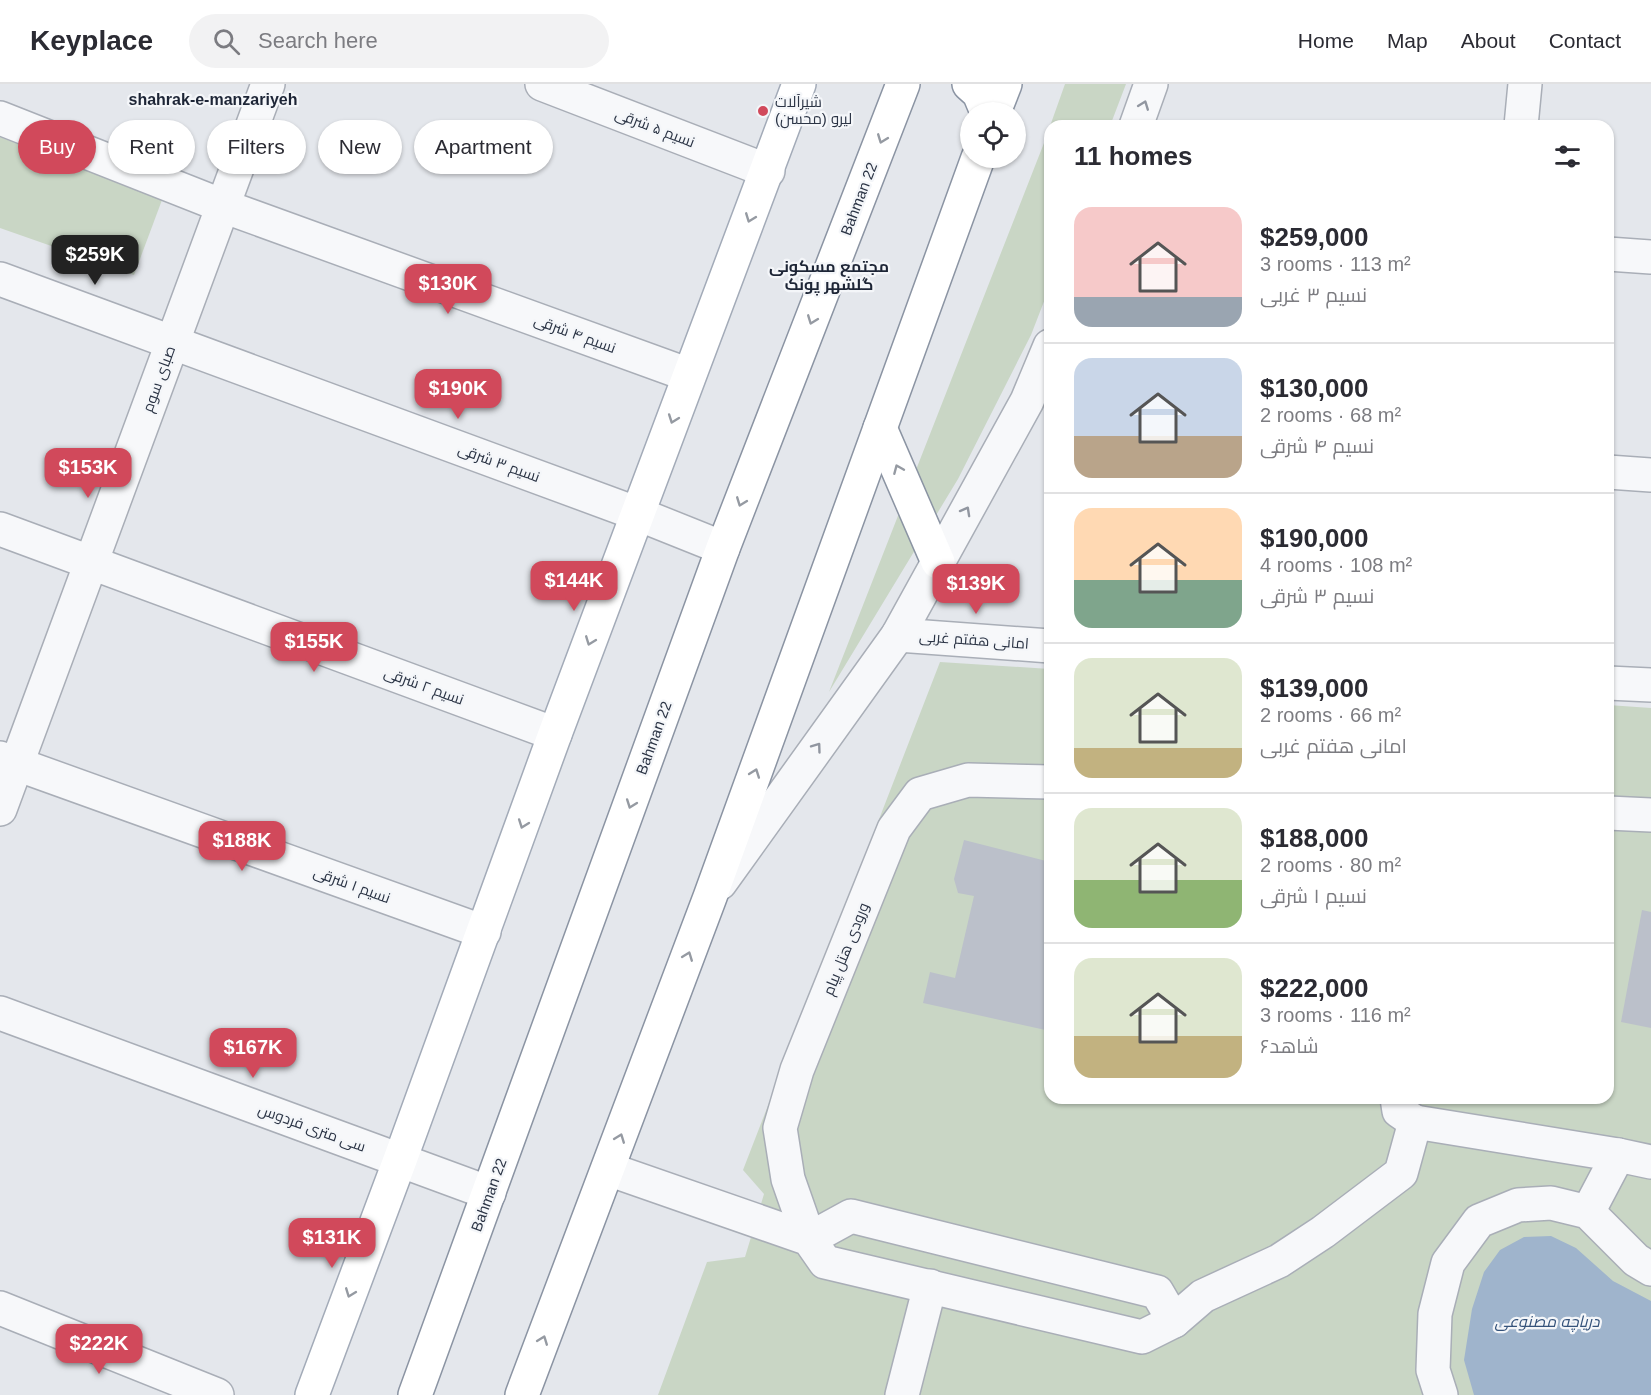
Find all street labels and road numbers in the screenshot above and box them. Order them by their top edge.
street label: نسیم ۵ شرقی [612,105,697,152]
street label: Bahman 22 [837,160,880,238]
street label: نسیم ۴ شرقی [531,311,618,358]
street label: صبای سوم [139,343,180,415]
street label: نسیم ۳ شرقی [455,440,542,487]
street label: امانی هفتم غربی [918,627,1030,654]
street label: نسیم ۲ شرقی [381,663,466,710]
street label: Bahman 22 [632,699,675,777]
street label: نسیم ۱ شرقی [311,863,393,908]
street label: ورودی هتل پیام [819,900,874,998]
street label: سی متری فردوس [255,1100,368,1157]
street label: Bahman 22 [467,1156,510,1234]

